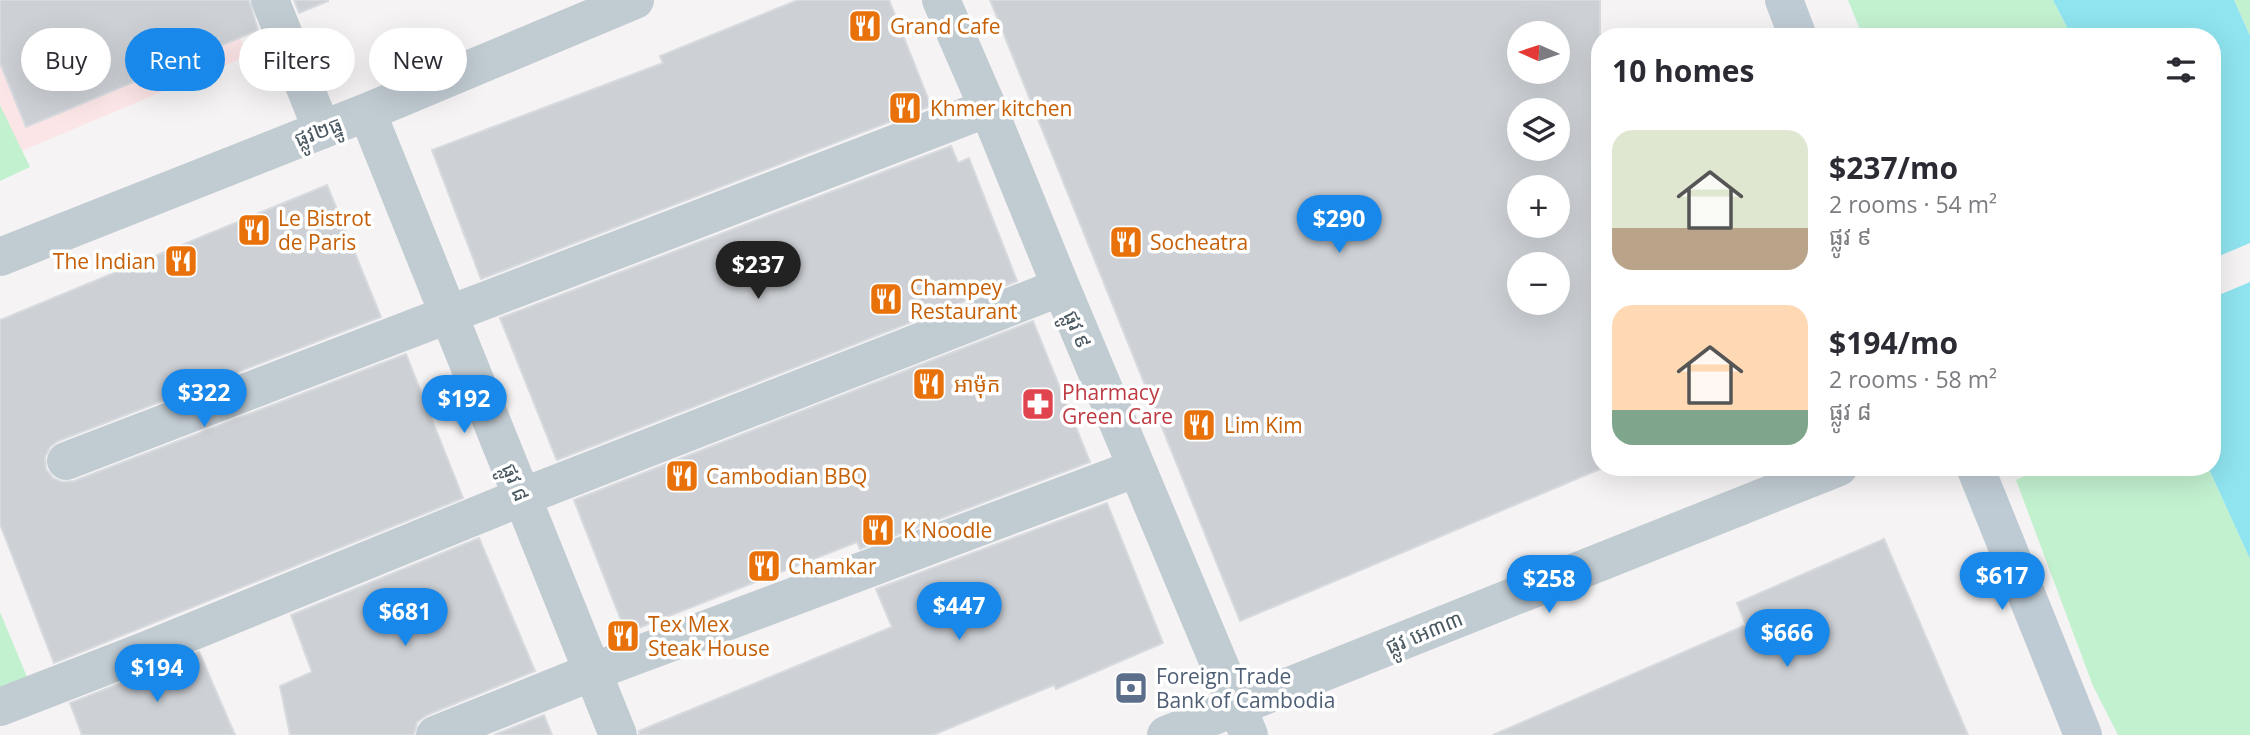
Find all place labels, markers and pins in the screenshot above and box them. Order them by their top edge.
restaurant icon: Grand Cafe [846,7,884,45]
place label: Grand Cafe [890,12,1000,40]
restaurant icon: Khmer kitchen [886,89,924,127]
place label: Khmer kitchen [930,94,1072,122]
pin: $290 [1298,196,1380,255]
place label: Le Bistrot de Paris [278,204,371,256]
restaurant icon: Le Bistrot de Paris [235,211,273,249]
restaurant icon: Socheatra [1107,223,1145,261]
place label: Socheatra [1150,228,1248,256]
restaurant icon: The Indian [162,242,200,280]
pin: $237 [717,242,799,301]
place label: The Indian [53,247,156,275]
place label: Champey Restaurant [910,273,1017,325]
restaurant icon: Champey Restaurant [867,280,905,318]
restaurant icon: អាម៉ុក [910,365,948,403]
pin: $322 [163,370,245,429]
place label: អាម៉ុក [954,370,1000,399]
pin: $192 [423,376,505,435]
place label: Pharmacy Green Care [1062,378,1173,430]
pharmacy icon: Pharmacy Green Care [1019,385,1057,423]
restaurant icon: Lim Kim [1180,406,1218,444]
place label: Lim Kim [1224,411,1303,439]
restaurant icon: Cambodian BBQ [663,457,701,495]
place label: Cambodian BBQ [706,462,867,490]
restaurant icon: K Noodle [859,511,897,549]
place label: K Noodle [903,516,992,544]
restaurant icon: Chamkar [745,547,783,585]
place label: Chamkar [788,552,877,580]
pin: $617 [1961,552,2043,612]
pin: $258 [1508,556,1590,615]
pin: $447 [918,582,1000,642]
pin: $681 [364,588,446,648]
place label: Tex Mex Steak House [648,610,770,662]
pin: $666 [1746,610,1828,669]
restaurant icon: Tex Mex Steak House [604,617,642,655]
pin: $194 [116,644,198,704]
place label: Foreign Trade Bank of Cambodia [1156,662,1335,714]
bank icon: Foreign Trade Bank of Cambodia [1112,669,1150,707]

